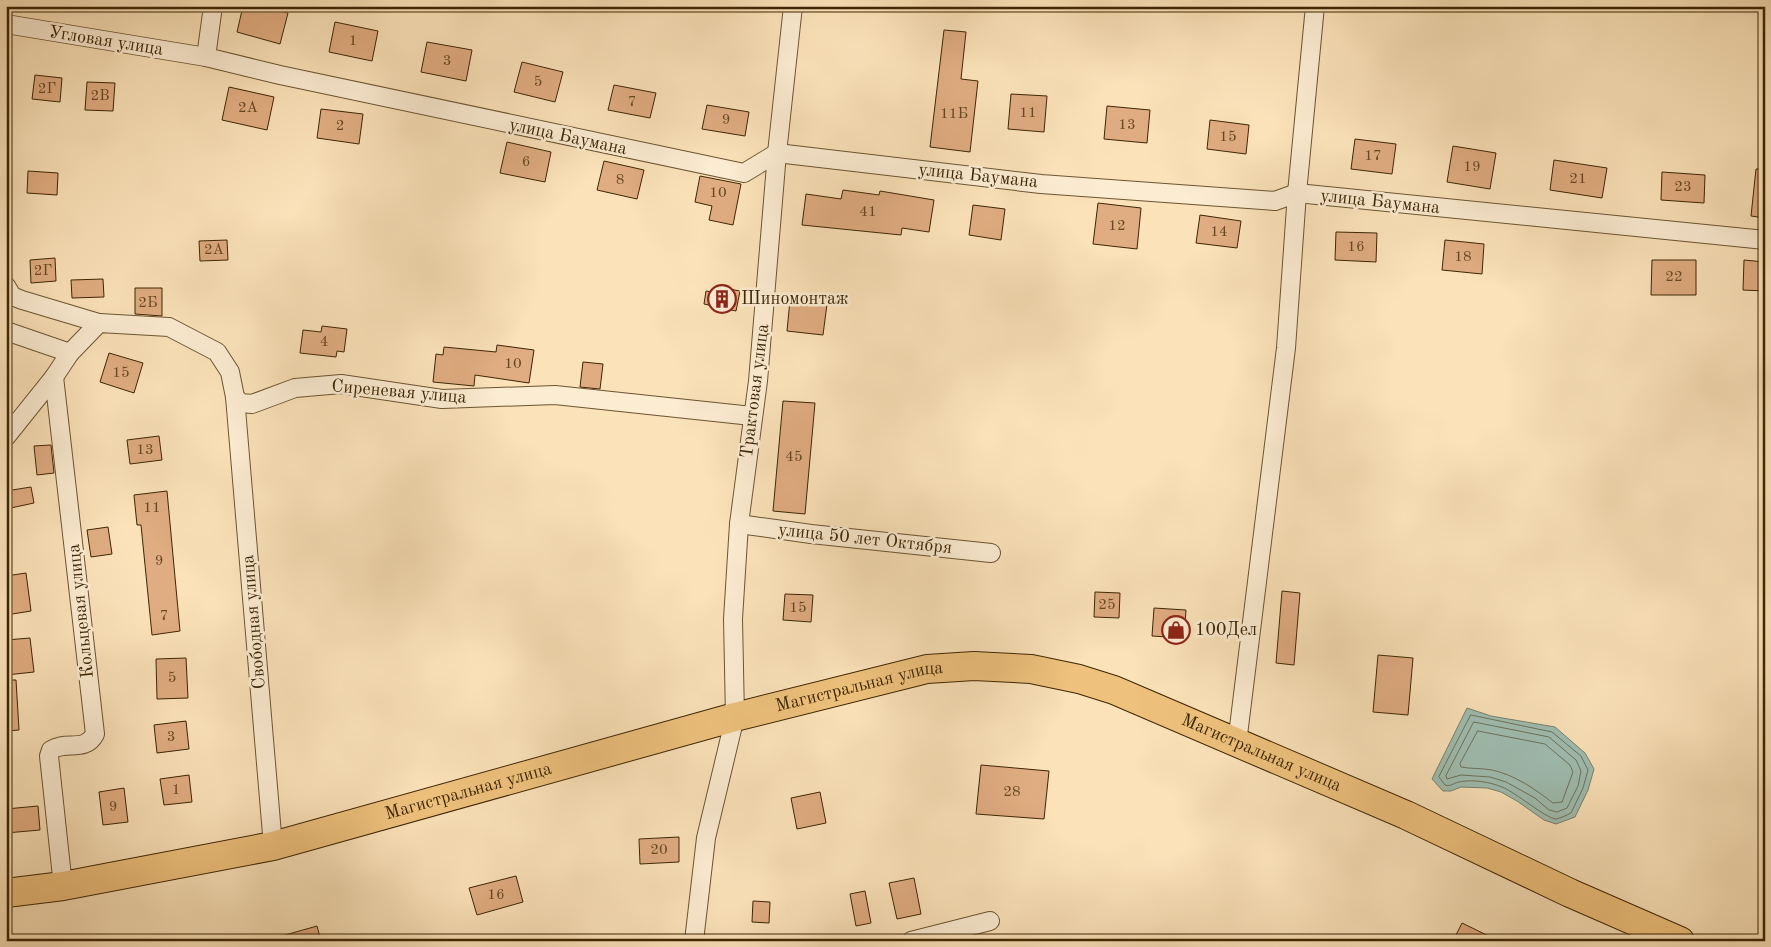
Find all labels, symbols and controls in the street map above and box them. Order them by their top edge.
street label: Угловая улица [47,23,165,59]
house number: 1 [349,34,357,49]
house number: 3 [443,54,451,69]
house number: 5 [534,75,542,90]
house number: 2Г [38,82,56,97]
house number: 2В [90,89,110,104]
house number: 7 [628,95,636,110]
house number: 2А [238,101,259,116]
house number: 11 [1019,106,1037,121]
house number: 11Б [940,107,968,122]
house number: 9 [722,113,730,128]
street label: улица Баумана [507,116,629,158]
house number: 13 [1118,118,1136,133]
house number: 2 [336,119,344,134]
house number: 15 [1219,130,1237,145]
house number: 17 [1364,149,1382,164]
house number: 6 [522,155,530,170]
house number: 19 [1463,160,1481,175]
street label: улица Баумана [917,161,1039,191]
house number: 21 [1569,172,1587,187]
house number: 8 [616,173,624,188]
house number: 23 [1674,180,1692,195]
house number: 10 [709,186,727,201]
street label: улица Баумана [1319,187,1441,217]
house number: 41 [859,205,877,220]
house number: 12 [1108,219,1126,234]
house number: 14 [1210,225,1228,240]
house number: 16 [1347,240,1365,255]
house number: 2А [204,243,225,258]
house number: 18 [1454,250,1472,265]
house number: 2Г [34,264,52,279]
house number: 22 [1665,270,1683,285]
building icon: Шиномонтаж [707,284,737,314]
place label: Шиномонтаж [741,290,849,308]
house number: 2Б [138,296,158,311]
street label: Трактовая улица [738,323,772,459]
house number: 4 [320,335,328,350]
house number: 10 [504,357,522,372]
house number: 15 [112,366,130,381]
street label: Сиреневая улица [331,377,467,407]
house number: 13 [136,443,154,458]
house number: 45 [785,450,803,465]
house number: 11 [143,501,161,516]
street label: улица 50 лет Октября [777,521,953,557]
street label: Кольцевая улица [65,543,97,679]
house number: 9 [155,554,163,569]
street label: Свободная улица [239,554,269,690]
house number: 25 [1098,598,1116,613]
house number: 15 [789,601,807,616]
house number: 7 [160,609,168,624]
shop icon: 100Дел [1161,615,1191,645]
place label: 100Дел [1195,621,1257,639]
street label: Магистральная улица [774,659,944,716]
house number: 5 [168,671,176,686]
street label: Магистральная улица [1179,711,1344,795]
house number: 3 [167,730,175,745]
street label: Магистральная улица [383,760,554,823]
house number: 1 [172,783,180,798]
house number: 28 [1003,785,1021,800]
house number: 9 [109,800,117,815]
house number: 20 [650,843,668,858]
house number: 16 [487,888,505,903]

